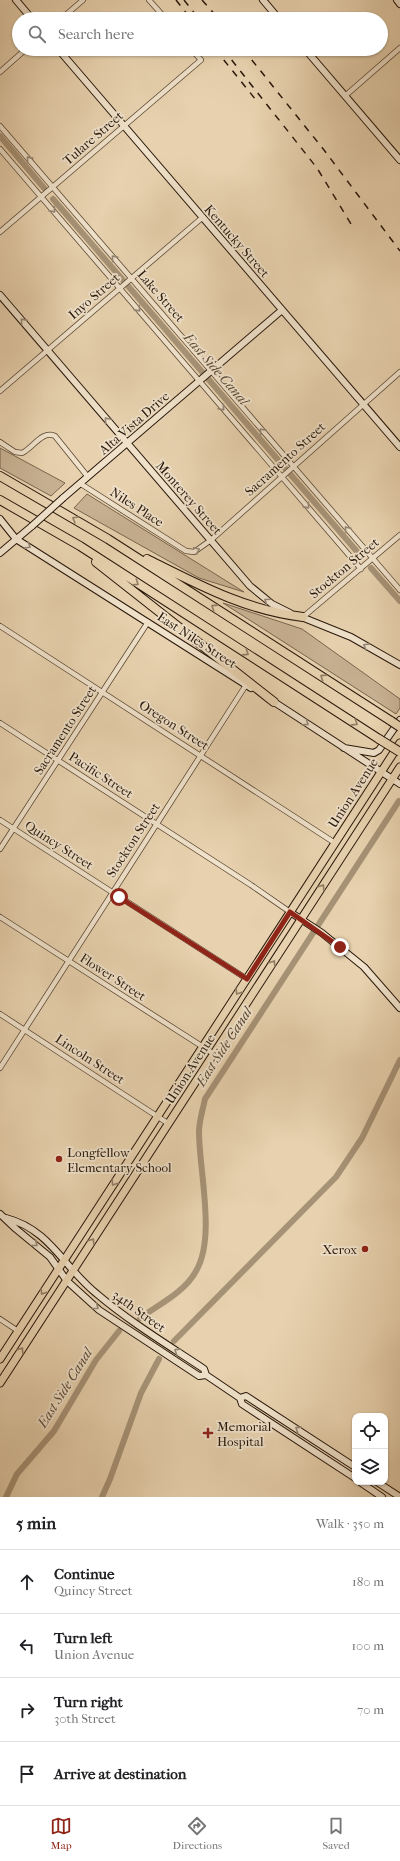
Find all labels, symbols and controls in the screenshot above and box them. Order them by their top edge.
search box [12,12,388,56]
icon: search [26,23,48,45]
text: Search here [58,25,134,43]
street label: Tulare Street [60,108,126,168]
one-way arrow [27,157,34,164]
street label: Kentucky Street [201,202,273,281]
one-way arrow [48,206,55,213]
one-way arrow [111,255,118,263]
street label: Lake Street [134,267,188,325]
street label: Inyo Street [65,270,123,322]
one-way arrow [133,304,140,312]
one-way arrow [20,318,27,326]
water label: East Side Canal [179,329,253,410]
street label: Alta Vista Drive [95,388,172,458]
one-way arrow [218,403,225,410]
one-way arrow [105,417,112,425]
street label: Sacramento Street [242,419,329,499]
one-way arrow [260,428,267,435]
street label: Monterey Street [153,458,225,538]
street label: Niles Place [107,484,167,530]
one-way arrow [303,501,310,509]
one-way arrow [72,516,79,523]
one-way arrow [345,527,352,534]
street label: Stockton Street [306,534,382,601]
one-way arrow [24,541,31,549]
one-way arrow [193,547,200,555]
one-way arrow [132,578,139,585]
one-way arrow [265,599,272,606]
one-way arrow [211,604,218,612]
street label: East Niles Street [155,609,240,671]
one-way arrow [363,643,370,650]
one-way arrow [242,648,249,656]
one-way arrow [320,674,327,682]
street label: Sacramento Street [31,682,100,777]
street label: Oregon Street [136,697,212,753]
one-way arrow [351,718,358,726]
one-way arrow [302,719,309,726]
street label: Pacific Street [66,749,136,801]
street label: Union Avenue [325,755,381,831]
street label: Stockton Street [103,799,163,880]
street label: Quincy Street [22,817,96,873]
one-way arrow [318,884,325,891]
route start [110,888,128,906]
route end [331,938,349,956]
street label: Flower Street [77,950,149,1004]
one-way arrow [268,960,276,967]
one-way arrow [235,988,243,995]
water label: East Side Canal [192,1003,257,1090]
street label: Lincoln Street [53,1031,128,1087]
street label: Union Avenue [162,1031,218,1107]
place label: Longfellow Elementary School [67,1145,172,1175]
marker: Longfellow Elementary School [54,1154,64,1164]
one-way arrow [111,1179,119,1186]
one-way arrow [30,1239,37,1246]
one-way arrow [88,1239,95,1246]
place label: Xerox [322,1242,357,1257]
marker: Xerox [360,1244,370,1254]
one-way arrow [41,1287,48,1294]
street label: 34th Street [109,1287,169,1336]
one-way arrow [91,1302,98,1309]
water label: East Side Canal [33,1344,97,1432]
one-way arrow [17,1348,24,1355]
one-way arrow [174,1349,181,1356]
map controls [352,1413,388,1485]
button: locate [352,1413,388,1449]
place label: Memorial Hospital [217,1419,272,1449]
one-way arrow [295,1426,302,1434]
marker: Memorial Hospital [202,1427,214,1439]
button: layers [352,1449,388,1485]
text: 5 min [16,1513,56,1533]
text: Walk · 350 m [316,1516,384,1531]
text: Continue [54,1565,114,1583]
icon: ahead [16,1571,38,1593]
text: 180 m [352,1574,384,1589]
text: Quincy Street [54,1583,132,1598]
text: Turn left [54,1629,112,1647]
icon: left [16,1635,38,1657]
text: 100 m [351,1638,384,1653]
text: Union Avenue [54,1647,134,1662]
text: Turn right [54,1693,123,1711]
icon: right [16,1699,38,1721]
text: 70 m [357,1702,384,1717]
text: 30th Street [54,1711,116,1726]
icon: arrive [16,1763,38,1785]
text: Arrive at destination [54,1765,186,1783]
tab: Map [50,1815,72,1852]
tab: Directions [173,1815,222,1852]
tab: Saved [322,1815,350,1852]

